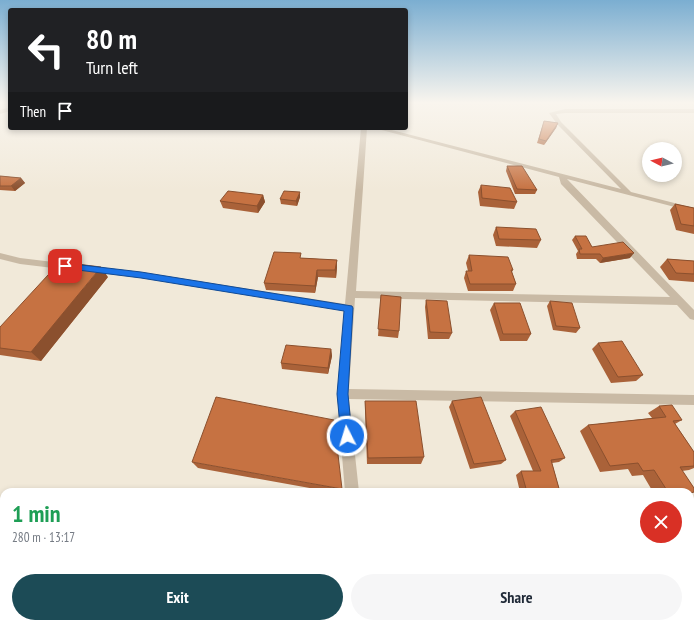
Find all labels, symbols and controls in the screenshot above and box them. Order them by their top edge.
text: 80 m [86,20,137,57]
icon: left [20,24,72,76]
text: Turn left [86,56,138,79]
icon: arrive [54,100,76,122]
text: Then [20,102,46,121]
north arrow [642,142,682,182]
map controls [642,142,682,182]
pin [48,249,82,283]
icon: arrive [54,255,76,277]
position arrow [326,415,368,457]
text: 1 min [12,498,60,529]
button: close [640,501,682,543]
text: 280 m · 13:17 [12,529,75,546]
button: Exit [12,574,343,620]
button: Share [351,574,682,620]

